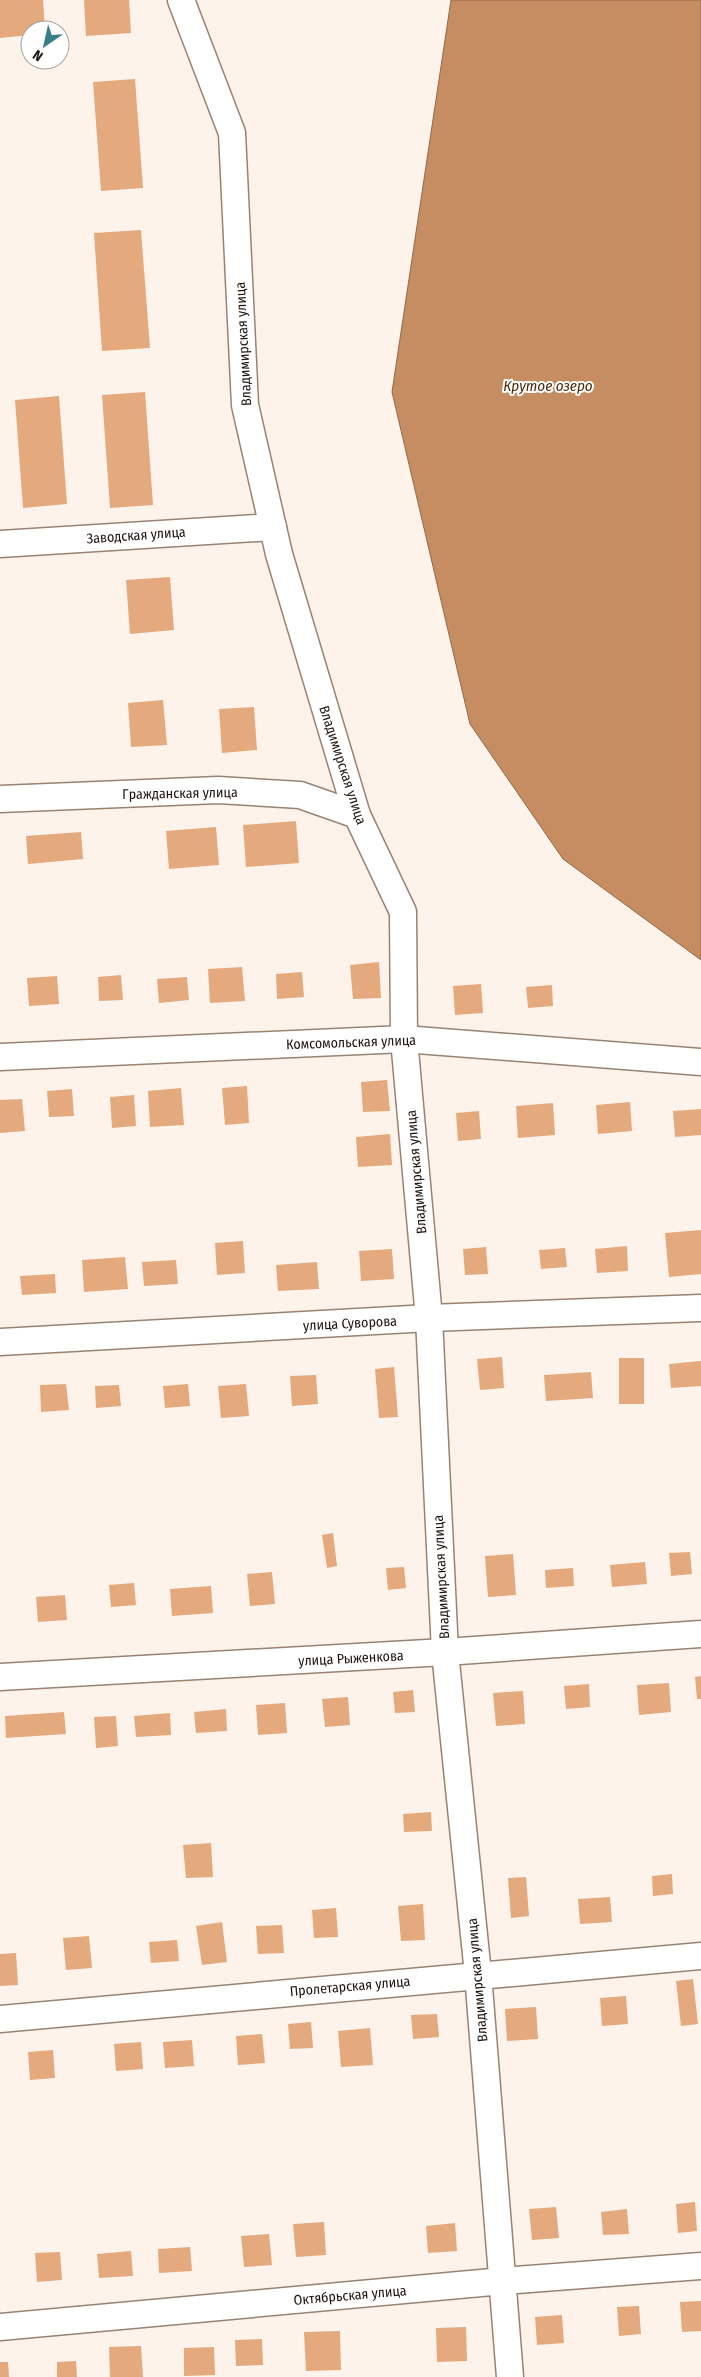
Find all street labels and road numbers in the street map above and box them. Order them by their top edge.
street label: Владимирская улица [232,281,255,406]
street label: Заводская улица [86,524,186,547]
street label: Владимирская улица [315,703,370,827]
street label: Гражданская улица [122,784,238,803]
street label: Комсомольская улица [286,1032,416,1053]
street label: Владимирская улица [403,1109,430,1235]
street label: улица Суворова [303,1313,398,1334]
street label: Владимирская улица [430,1514,453,1639]
street label: улица Рыженкова [298,1647,404,1670]
street label: Владимирская улица [464,1917,491,2043]
street label: Пролетарская улица [289,1973,411,2000]
street label: Октябрьская улица [293,2282,407,2309]

